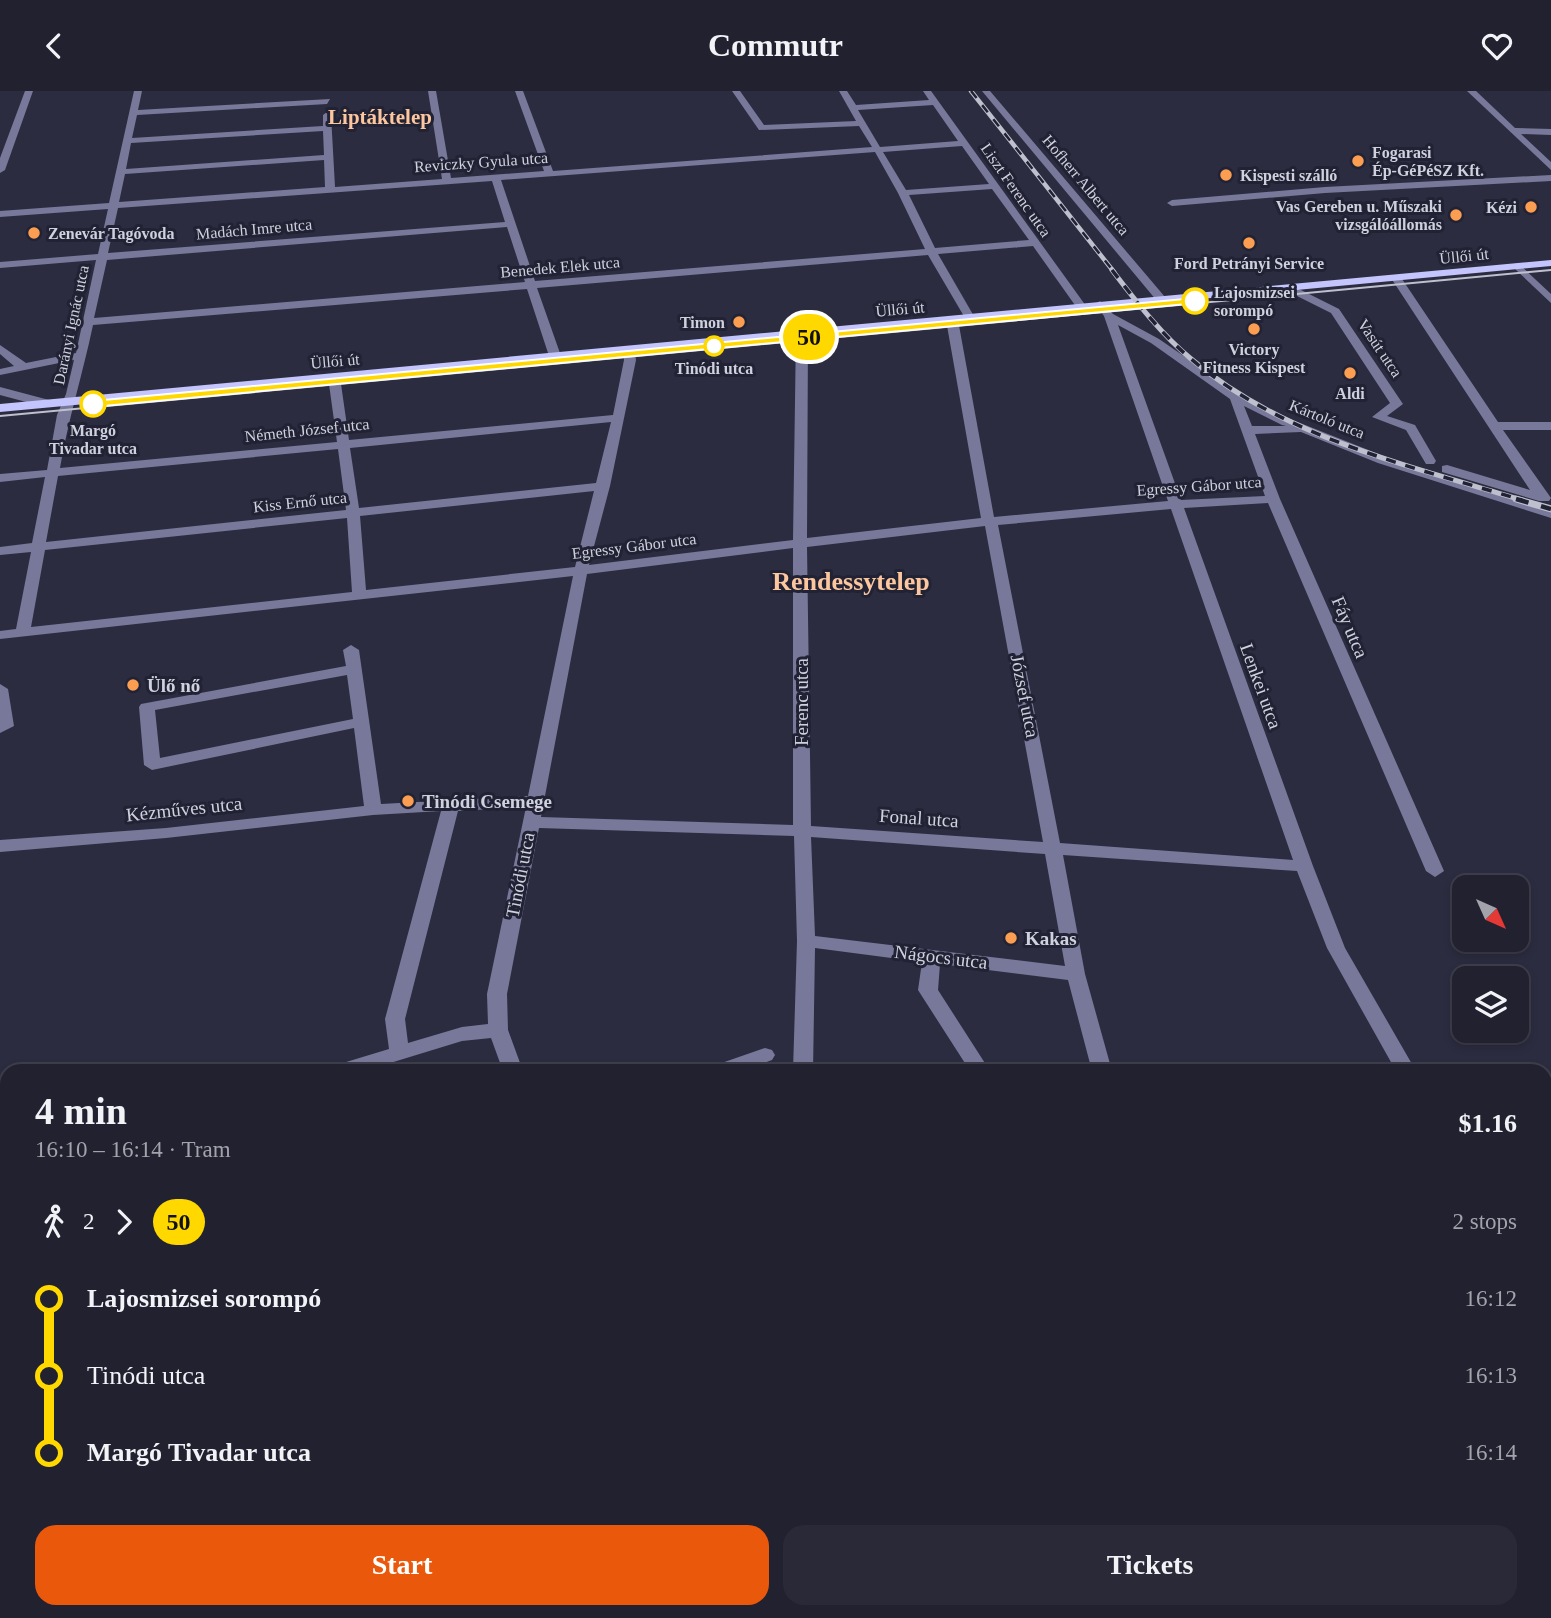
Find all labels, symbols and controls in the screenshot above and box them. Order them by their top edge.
icon: back [35,27,73,65]
text: Commutr [708,27,843,63]
icon: heart [1478,27,1516,65]
district label: Liptáktelep [328,105,432,129]
street label: Hofherr Albert utca [1039,132,1133,238]
street label: Liszt Ferenc utca [977,140,1055,240]
place label: Fogarasi Ép-GéPéSZ Kft. [1372,144,1484,180]
street label: Reviczky Gyula utca [413,149,549,176]
marker: Fogarasi Ép-GéPéSZ Kft. [1350,153,1366,169]
marker: Kispesti szálló [1218,167,1234,183]
place label: Kispesti szálló [1240,167,1337,185]
place label: Vas Gereben u. Műszaki vizsgálóállomás [1276,198,1443,234]
place label: Kézi [1486,199,1518,216]
marker: Kézi [1523,199,1539,215]
marker: Vas Gereben u. Műszaki vizsgálóállomás [1448,207,1464,223]
street label: Madách Imre utca [195,215,313,243]
marker: Zenevár Tagóvoda [26,225,42,241]
place label: Zenevár Tagóvoda [48,225,174,243]
marker: Ford Petrányi Service [1241,235,1257,251]
street label: Üllői út [1439,245,1490,267]
street label: Benedek Elek utca [500,253,620,281]
place label: Ford Petrányi Service [1174,255,1324,273]
street label: Darányi Ignác utca [50,264,93,387]
place label: Lajosmizsei sorompó [1214,284,1295,320]
marker: Lajosmizsei sorompó [1182,288,1208,314]
street label: Üllői út [875,298,926,320]
place label: Timon [680,314,725,331]
marker: Timon [731,314,747,330]
line badge: 50 [778,314,840,360]
street label: Vasút utca [1354,316,1406,380]
marker: Victory Fitness Kispest [1246,321,1262,337]
text: 50 [797,324,821,350]
marker: Tinódi utca [704,336,724,356]
place label: Victory Fitness Kispest [1203,341,1306,377]
street label: Üllői út [310,350,361,372]
place label: Tinódi utca [675,360,753,377]
marker: Aldi [1342,365,1358,381]
place label: Aldi [1335,385,1365,402]
marker: Margó Tivadar utca [80,391,106,417]
street label: Kártoló utca [1287,396,1367,442]
street label: Németh József utca [244,415,370,445]
place label: Margó Tivadar utca [49,422,137,457]
street label: Egressy Gábor utca [1136,473,1262,500]
street label: Kiss Ernő utca [252,489,348,515]
street label: Egressy Gábor utca [571,530,697,563]
district label: Rendessytelep [772,567,930,596]
street label: Fáy utca [1328,593,1373,661]
street label: Lenkei utca [1236,641,1286,732]
street label: József utca [1007,653,1043,740]
street label: Ferenc utca [791,657,812,746]
place label: Ülő nő [147,675,200,696]
marker: Ülő nő [125,677,141,693]
place label: Tinódi Csemege [422,791,552,812]
street label: Kézműves utca [125,792,244,826]
marker: Tinódi Csemege [400,793,416,809]
street label: Fonal utca [879,805,960,831]
street label: Tinódi utca [501,830,539,919]
north arrow [1452,875,1530,952]
map controls [1452,875,1529,1043]
place label: Kakas [1025,928,1077,949]
marker: Kakas [1003,930,1019,946]
street label: Nágocs utca [893,941,989,973]
button: layers [1452,966,1529,1043]
text: 4 min [35,1090,127,1132]
text: $1.16 [1459,1109,1517,1138]
text: 16:10 – 16:14 · Tram [35,1137,231,1162]
icon: walk [35,1203,73,1241]
icon: forward [105,1203,143,1241]
text: 2 [83,1209,95,1234]
text: 50 [167,1209,191,1235]
text: 2 stops [1452,1209,1517,1234]
text: Lajosmizsei sorompó [87,1284,321,1313]
text: 16:12 [1465,1286,1517,1311]
text: Tinódi utca [87,1361,205,1390]
text: 16:13 [1465,1363,1517,1388]
text: Margó Tivadar utca [87,1438,311,1467]
text: 16:14 [1465,1440,1517,1465]
button: Start [35,1525,769,1605]
button: Tickets [783,1525,1517,1605]

